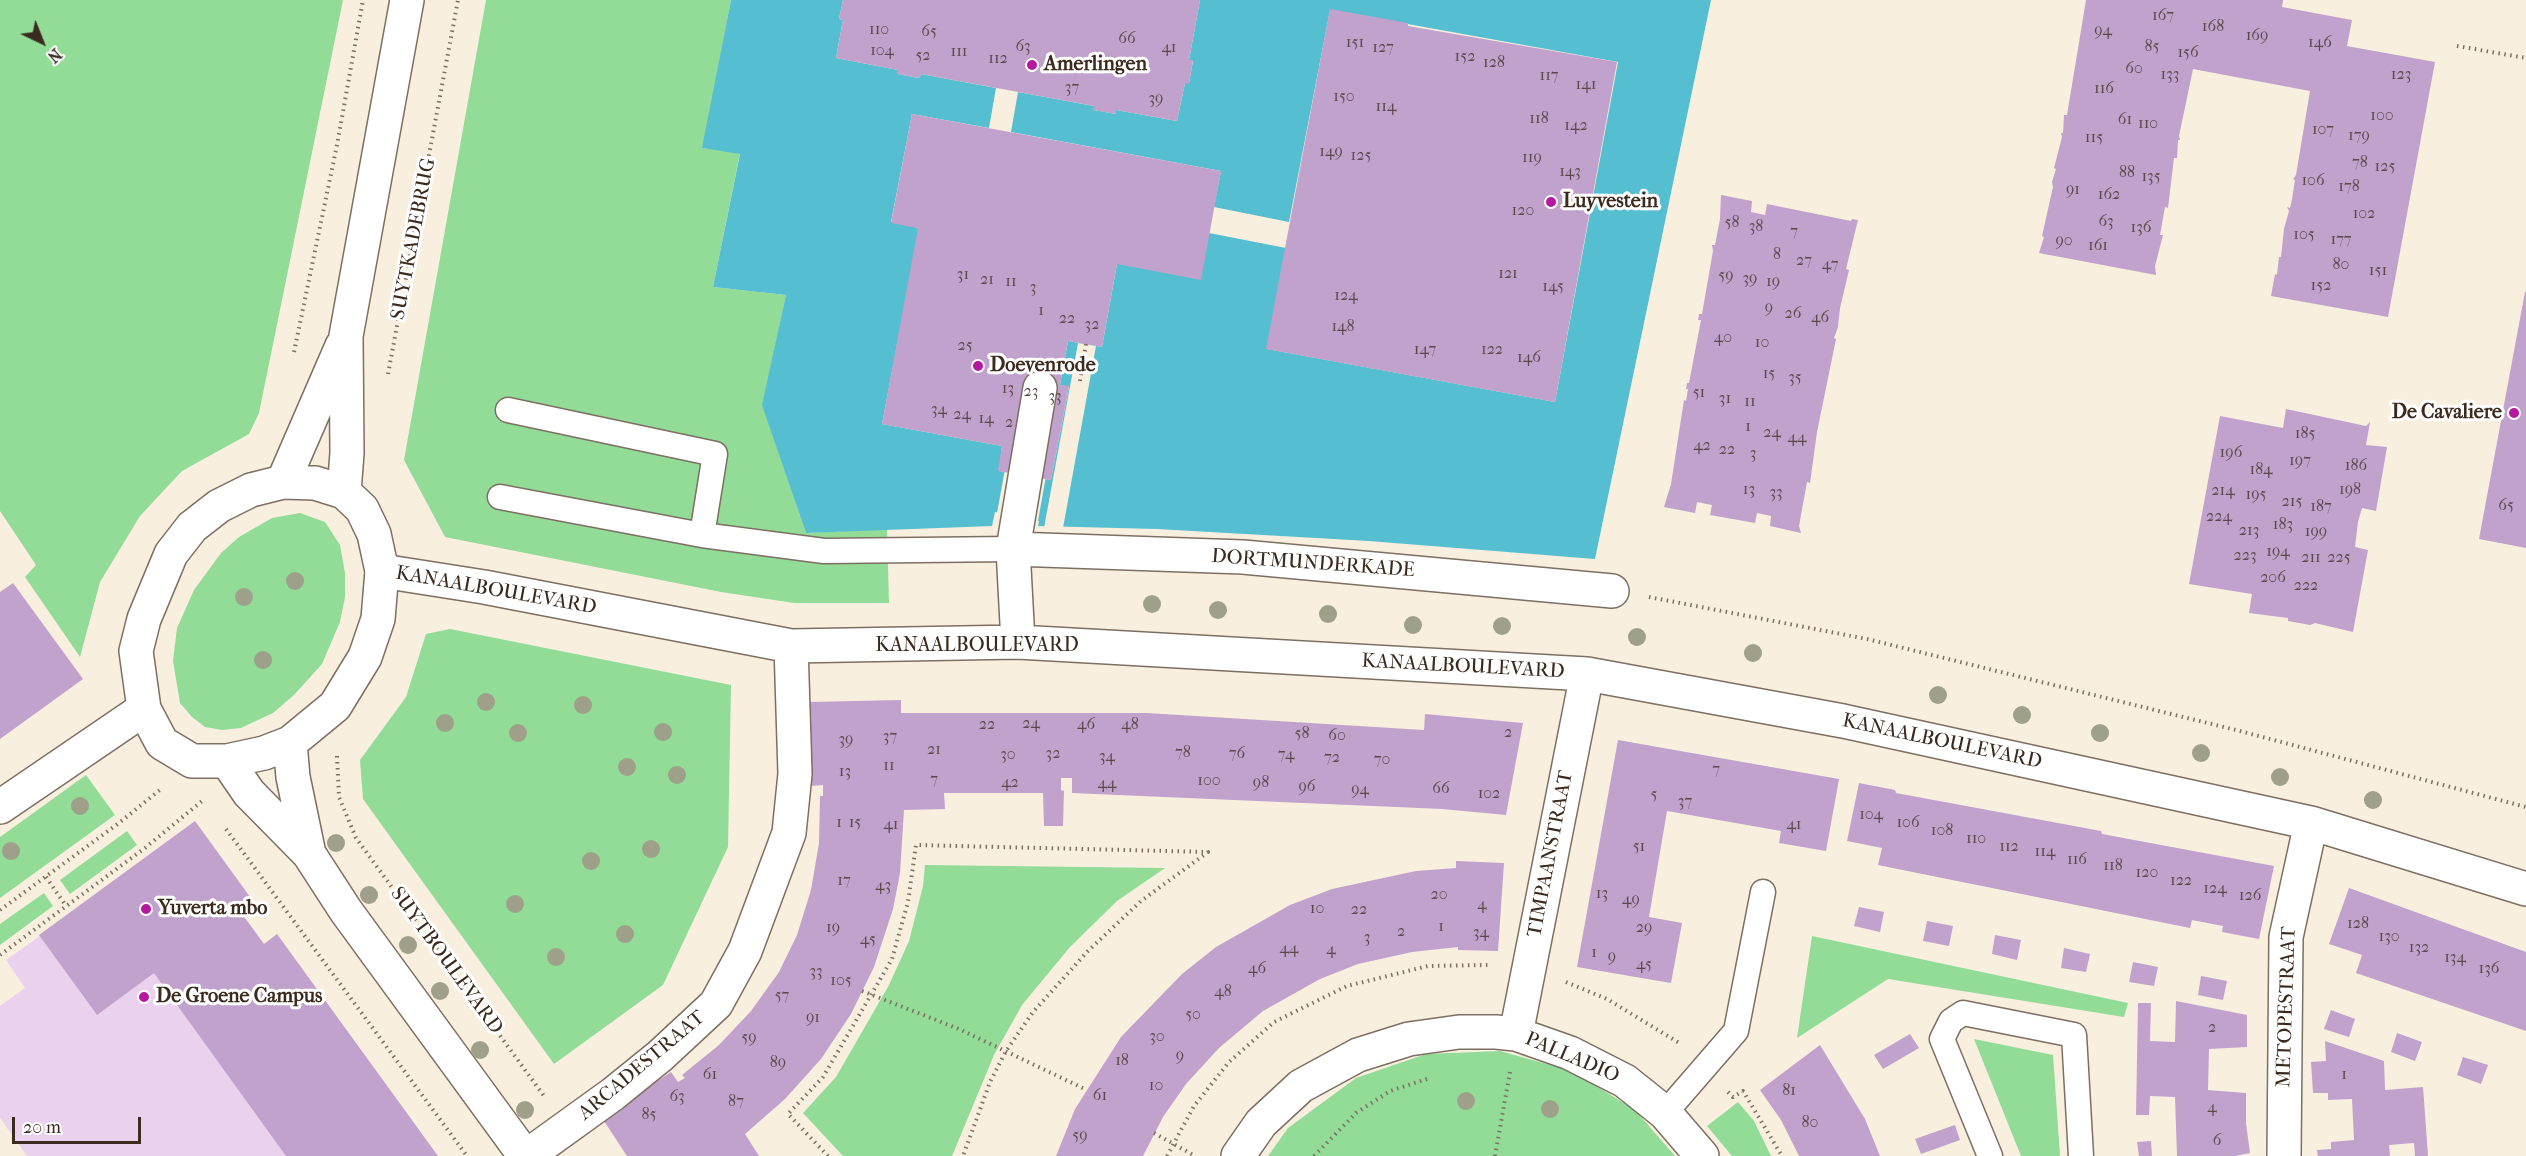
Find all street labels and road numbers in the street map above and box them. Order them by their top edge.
street label: SUYTKADEBRUG [387,156,441,322]
street label: DORTMUNDERKADE [1211,545,1415,583]
street label: KANAALBOULEVARD [394,562,598,620]
street label: KANAALBOULEVARD [875,634,1079,658]
street label: KANAALBOULEVARD [1361,650,1565,684]
street label: KANAALBOULEVARD [1840,709,2044,775]
street label: TIMPAANSTRAAT [1523,769,1579,939]
street label: SUYTBOULEVARD [385,883,507,1039]
street label: METOPESTRAAT [2272,926,2302,1088]
street label: ARCADESTRAAT [574,1006,710,1126]
street label: PALLADIO [1521,1027,1623,1089]

